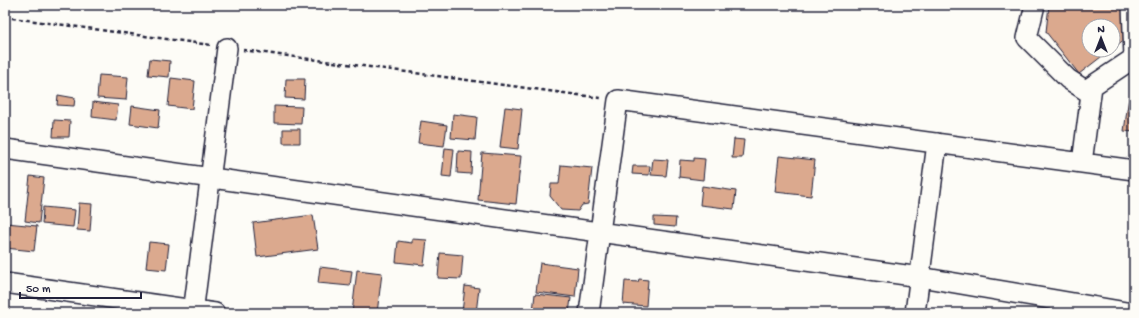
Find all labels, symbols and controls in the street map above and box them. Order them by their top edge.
north arrow [1081,18,1121,58]
text: N [1097,24,1105,36]
scale bar [20,274,141,300]
text: 50 m [26,283,51,297]

